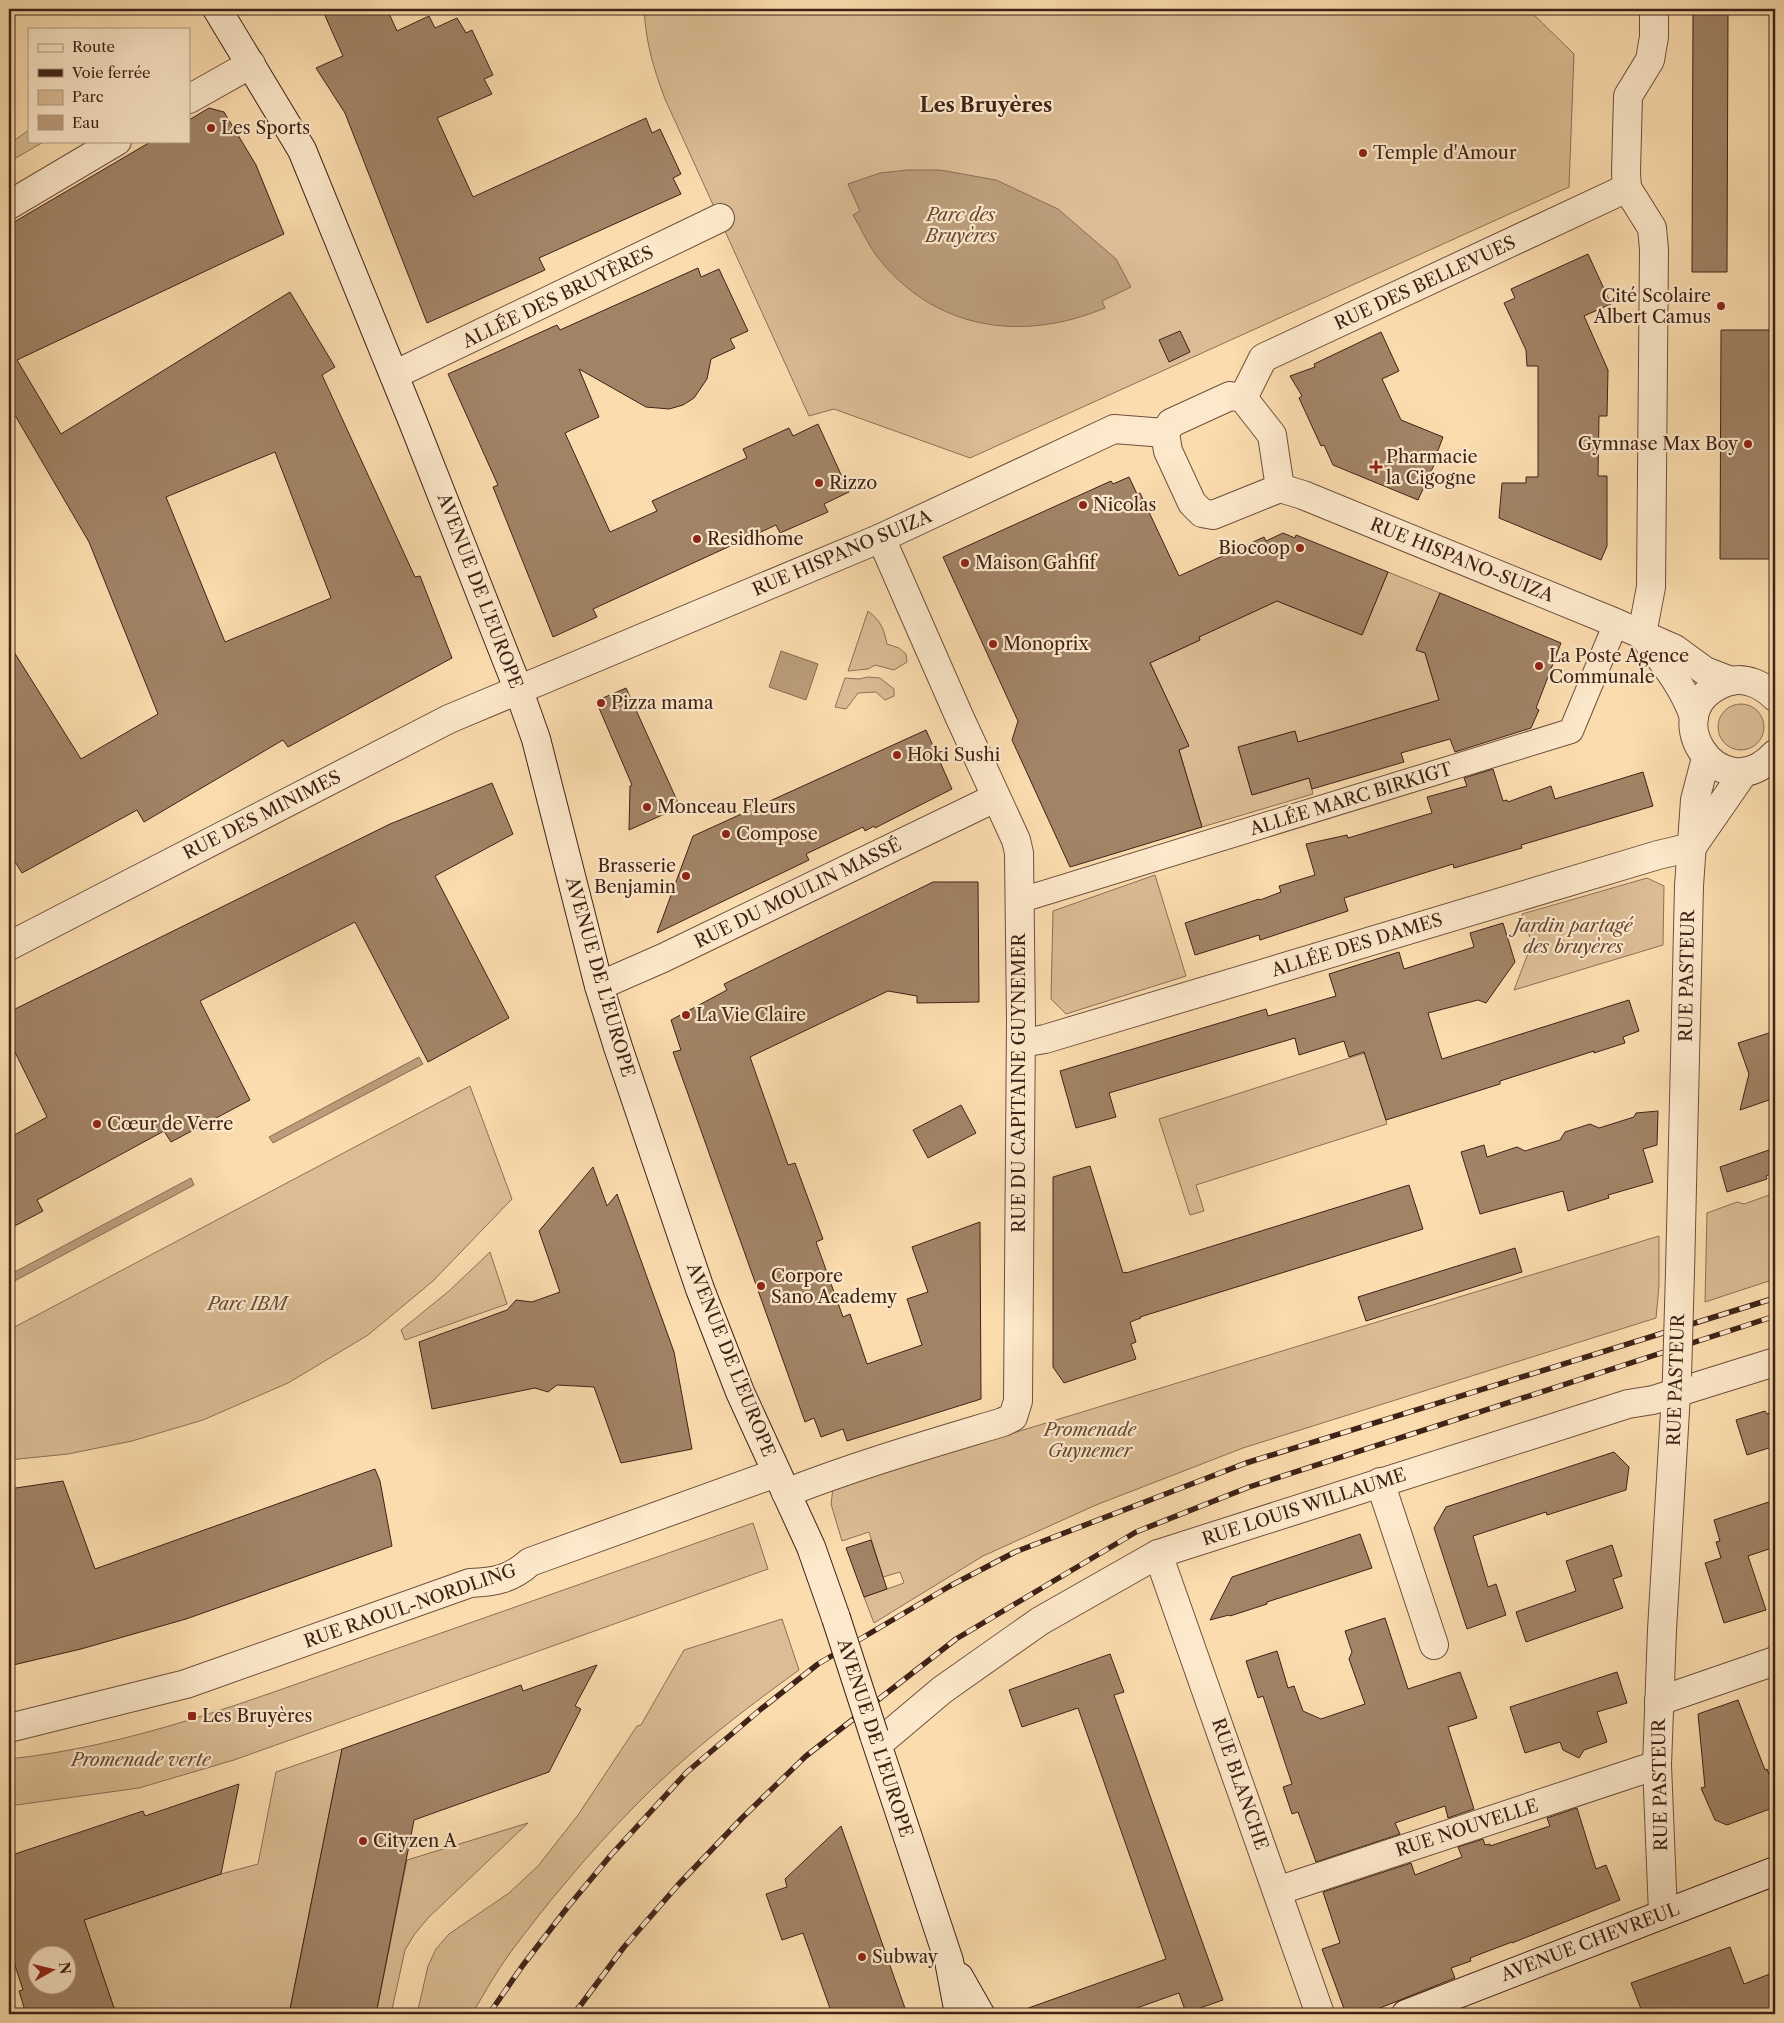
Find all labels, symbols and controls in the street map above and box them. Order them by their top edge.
legend [28,28,190,142]
text: Route [72,37,115,56]
text: Voie ferrée [71,63,150,82]
text: Parc [72,87,104,106]
district label: Les Bruyères [920,93,1052,117]
text: Eau [72,113,100,132]
place label: Les Sports [221,117,310,139]
marker: Les Sports [205,122,217,134]
place label: Temple d'Amour [1373,142,1517,164]
marker: Temple d'Amour [1357,147,1369,159]
park label: Parc des Bruyères [923,204,997,247]
street label: RUE DES BELLEVUES [1331,231,1519,335]
street label: ALLÉE DES BRUYÈRES [458,240,657,353]
place label: Cité Scolaire Albert Camus [1593,285,1711,328]
marker: Cité Scolaire Albert Camus [1715,300,1727,312]
place label: Gymnase Max Boy [1578,433,1739,455]
marker: Gymnase Max Boy [1742,438,1754,450]
place label: Pharmacie la Cigogne [1386,446,1478,489]
marker: Pharmacie la Cigogne [1370,461,1382,473]
place label: Rizzo [829,472,877,494]
marker: Rizzo [813,477,825,489]
street label: AVENUE DE L'EUROPE [432,489,527,692]
place label: Nicolas [1093,494,1156,516]
marker: Nicolas [1077,499,1089,511]
street label: RUE HISPANO SUIZA [749,505,936,601]
street label: RUE HISPANO-SUIZA [1367,513,1558,607]
place label: Residhome [707,528,804,550]
marker: Residhome [691,533,703,545]
place label: Biocoop [1218,537,1290,559]
marker: Biocoop [1294,542,1306,554]
place label: Maison Gahfif [975,552,1099,574]
marker: Maison Gahfif [959,557,971,569]
place label: Monoprix [1003,633,1089,655]
marker: Monoprix [987,638,999,650]
place label: La Poste Agence Communale [1549,645,1689,688]
marker: La Poste Agence Communale [1533,660,1545,672]
place label: Pizza mama [611,692,714,714]
marker: Pizza mama [595,697,607,709]
place label: Hoki Sushi [907,744,1001,766]
marker: Hoki Sushi [891,749,903,761]
street label: ALLÉE MARC BIRKIGT [1246,757,1455,841]
street label: RUE DES MINIMES [179,766,345,864]
place label: Monceau Fleurs [657,796,796,818]
marker: Monceau Fleurs [641,801,653,813]
place label: Compose [736,823,818,845]
marker: Compose [720,828,732,840]
street label: RUE DU MOULIN MASSÉ [690,832,905,953]
place label: Brasserie Benjamin [594,855,676,898]
marker: Brasserie Benjamin [680,870,692,882]
street label: AVENUE DE L'EUROPE [561,873,639,1080]
street label: ALLÉE DES DAMES [1268,908,1445,982]
street label: RUE PASTEUR [1675,909,1699,1042]
park label: Jardin partagé des bruyères [1509,915,1634,958]
street label: RUE DU CAPITAINE GUYNEMER [1008,932,1030,1233]
place label: La Vie Claire [696,1004,806,1026]
marker: La Vie Claire [680,1009,692,1021]
place label: Cœur de Verre [107,1113,233,1135]
marker: Cœur de Verre [91,1118,103,1130]
street label: AVENUE DE L'EUROPE [682,1259,780,1460]
place label: Corpore Sano Academy [771,1265,898,1308]
marker: Corpore Sano Academy [755,1280,767,1292]
park label: Parc IBM [206,1293,290,1315]
street label: RUE PASTEUR [1663,1313,1689,1446]
park label: Promenade Guynemer [1042,1419,1137,1462]
street label: RUE LOUIS WILLAUME [1199,1464,1409,1550]
street label: RUE RAOUL-NORDLING [301,1559,520,1653]
street label: AVENUE DE L'EUROPE [832,1635,917,1840]
place label: Les Bruyères [202,1705,312,1727]
marker: Les Bruyères [186,1710,198,1722]
street label: RUE BLANCHE [1207,1715,1273,1853]
street label: RUE PASTEUR [1648,1718,1672,1851]
park label: Promenade verte [69,1749,212,1771]
street label: RUE NOUVELLE [1393,1795,1541,1861]
place label: Cityzen A [373,1830,457,1852]
marker: Cityzen A [357,1835,369,1847]
street label: AVENUE CHEVREUL [1497,1898,1682,1987]
north arrow [28,1946,78,1996]
place label: Subway [872,1946,939,1968]
marker: Subway [856,1951,868,1963]
text: N [55,1961,75,1975]

